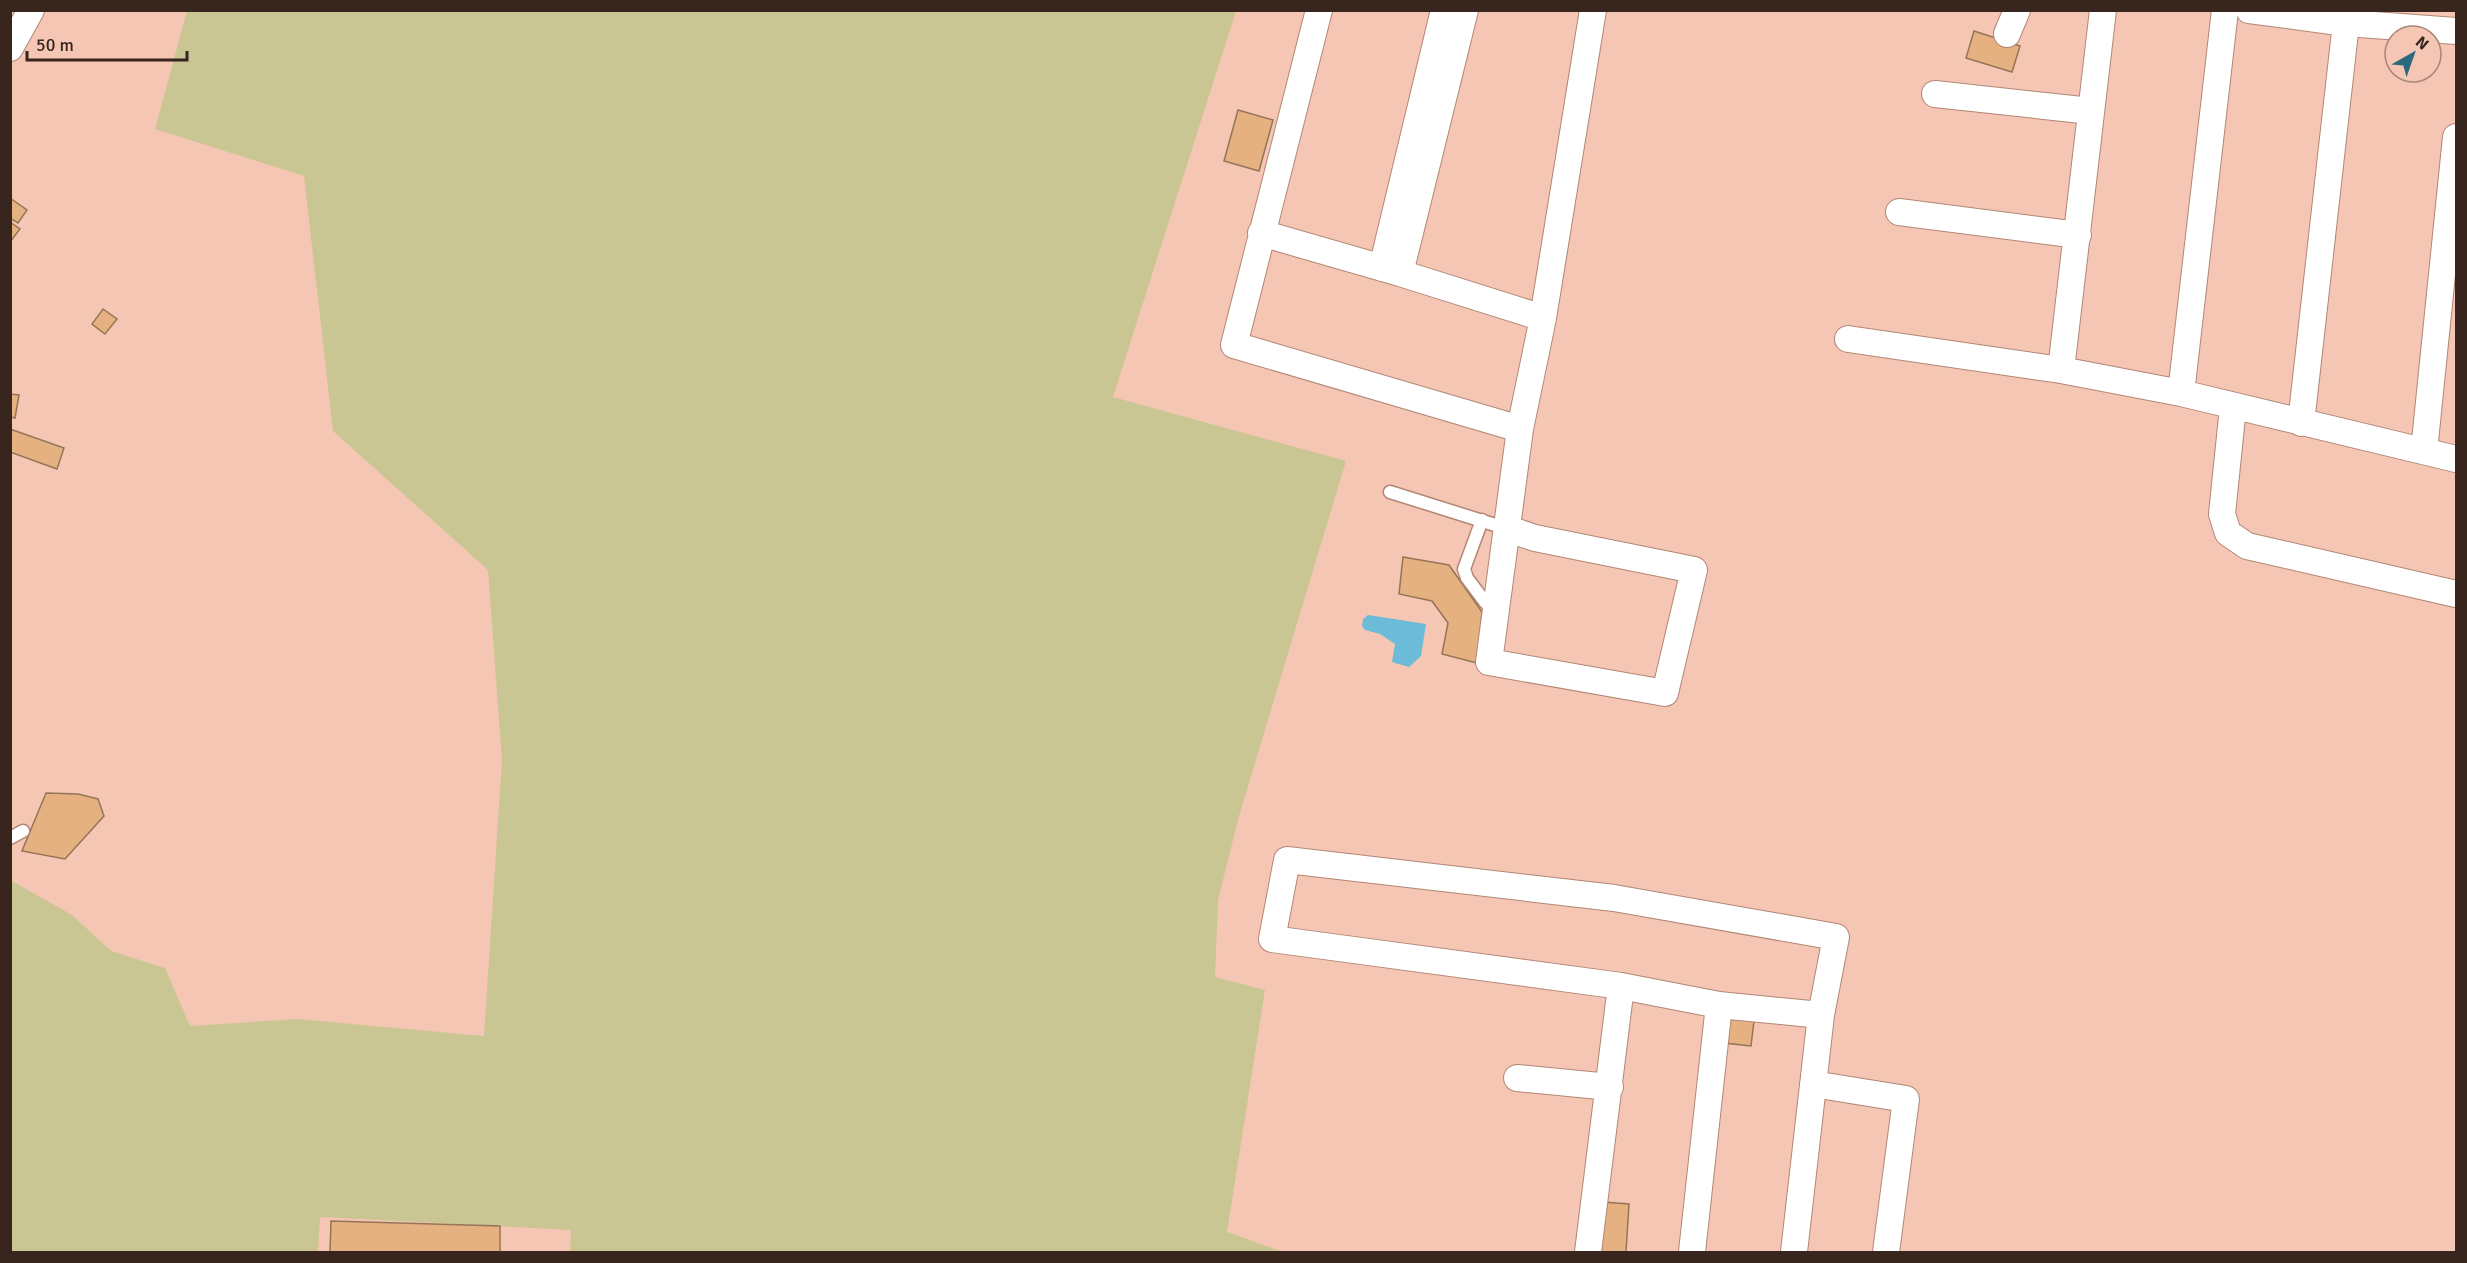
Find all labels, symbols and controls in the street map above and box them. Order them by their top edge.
scale bar [27,24,188,62]
north arrow [2383,24,2443,84]
text: N [2411,32,2433,55]
text: 50 m [36,34,74,56]

